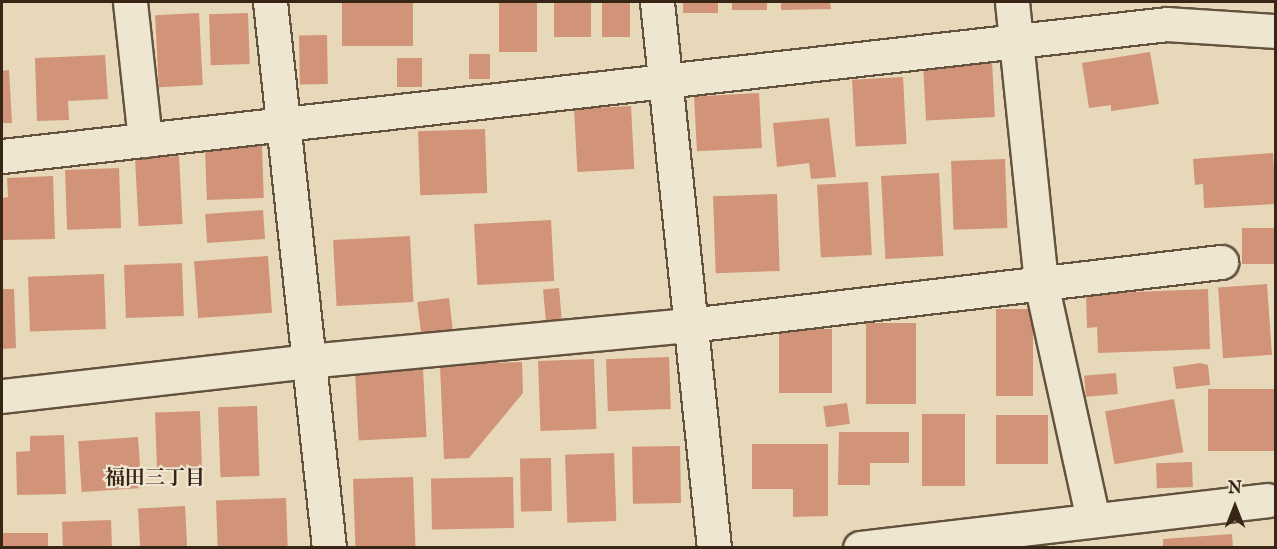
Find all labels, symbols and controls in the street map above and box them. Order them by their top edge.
district label: 福田三丁目 [105,466,205,490]
north arrow [1205,477,1265,537]
text: N [1228,479,1242,499]

